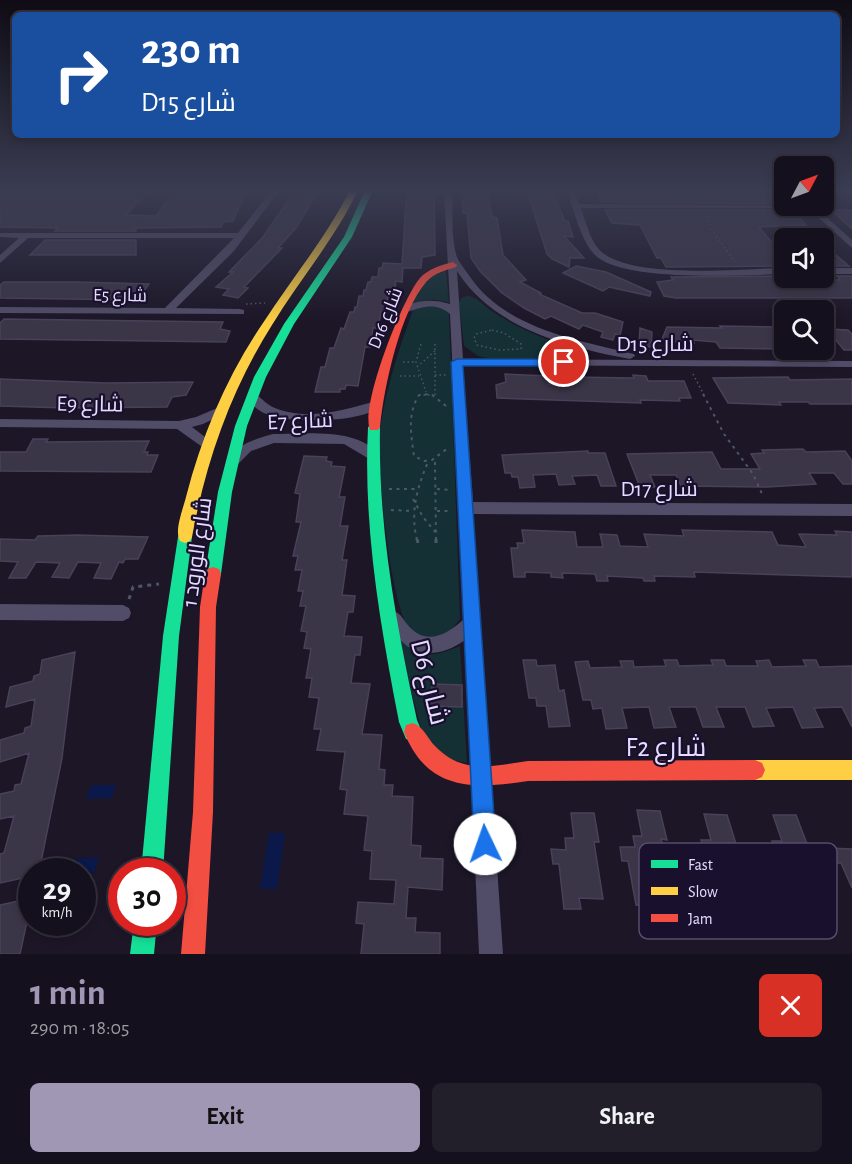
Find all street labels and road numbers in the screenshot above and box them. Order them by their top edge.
street label: D16 شارع [365,285,408,352]
street label: E5 شارع [93,286,147,307]
street label: D15 شارع [616,333,694,358]
street label: E9 شارع [56,392,124,419]
street label: E7 شارع [267,409,334,436]
street label: D17 شارع [620,478,698,503]
street label: شارع الورود 1 [178,496,219,609]
street label: D6 شارع [402,637,453,729]
street label: F2 شارع [626,734,706,765]

